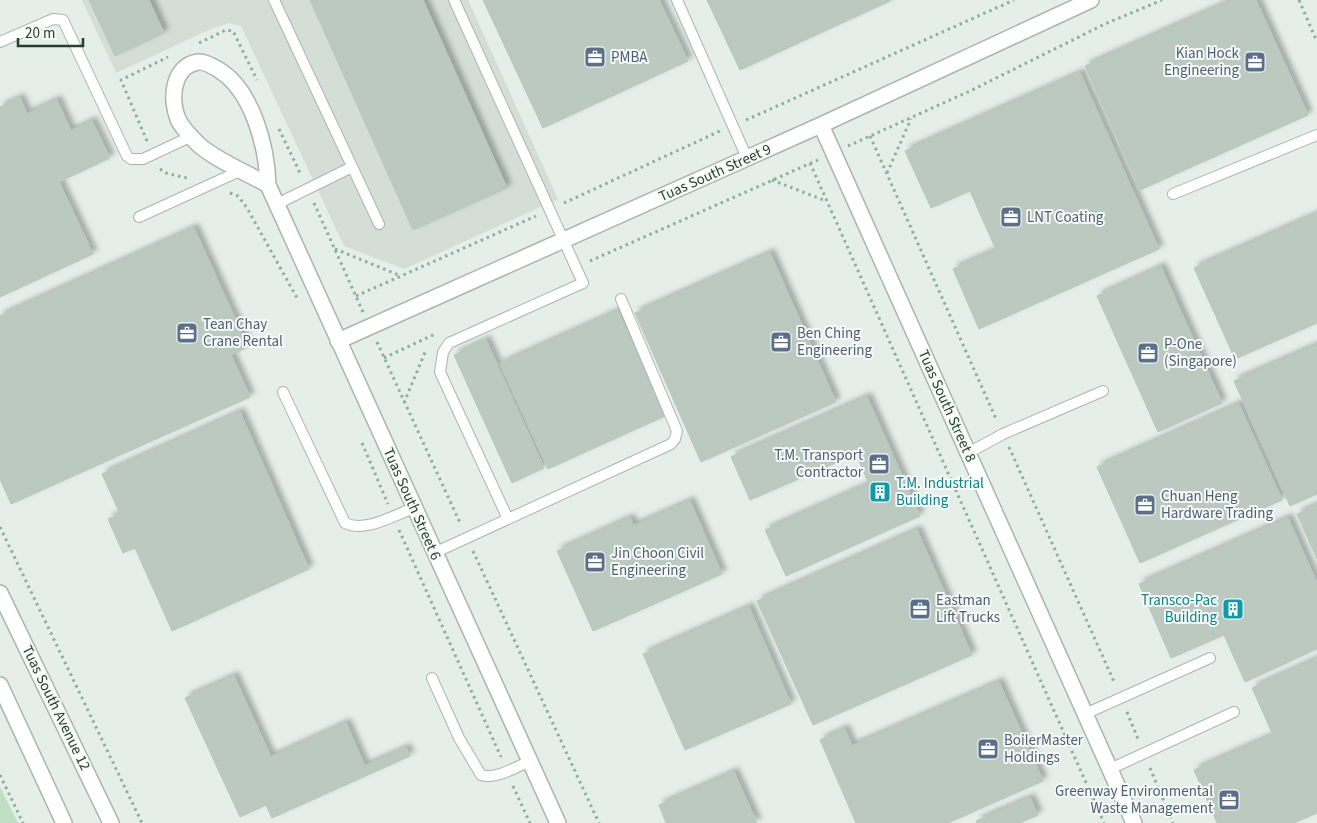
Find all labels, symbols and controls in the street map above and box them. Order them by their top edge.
scale bar [18,15,82,47]
text: 20 m [25,23,55,44]
place label: Kian Hock Engineering [1164,43,1240,81]
office icon: PMBA [583,45,607,69]
place label: PMBA [611,47,648,68]
office icon: Kian Hock Engineering [1243,50,1267,74]
street label: Tuas South Street 9 [655,139,775,207]
office icon: LNT Coating [999,205,1023,229]
place label: LNT Coating [1027,207,1104,228]
place label: Tean Chay Crane Rental [203,314,283,352]
office icon: Tean Chay Crane Rental [175,321,199,345]
place label: Ben Ching Engineering [797,323,873,361]
office icon: Ben Ching Engineering [769,330,793,354]
place label: P-One (Singapore) [1164,334,1237,372]
office icon: P-One (Singapore) [1136,341,1160,365]
street label: Tuas South Street 8 [913,346,981,466]
street label: Tuas South Street 6 [378,444,446,564]
place label: T.M. Transport Contractor [774,445,864,483]
office icon: T.M. Transport Contractor [867,452,891,476]
place label: T.M. Industrial Building [896,473,984,511]
building icon: T.M. Industrial Building [868,480,892,504]
place label: Chuan Heng Hardware Trading [1161,486,1273,524]
office icon: Chuan Heng Hardware Trading [1133,493,1157,517]
place label: Jin Choon Civil Engineering [611,543,704,581]
office icon: Jin Choon Civil Engineering [583,550,607,574]
place label: Eastman Lift Trucks [936,590,1000,628]
place label: Transco-Pac Building [1141,590,1217,628]
office icon: Eastman Lift Trucks [908,597,932,621]
building icon: Transco-Pac Building [1221,597,1245,621]
street label: Tuas South Avenue 12 [17,642,95,774]
place label: BoilerMaster Holdings [1004,730,1084,768]
office icon: BoilerMaster Holdings [976,737,1000,761]
place label: Greenway Environmental Waste Management [1055,781,1213,819]
office icon: Greenway Environmental Waste Management [1217,788,1241,812]

